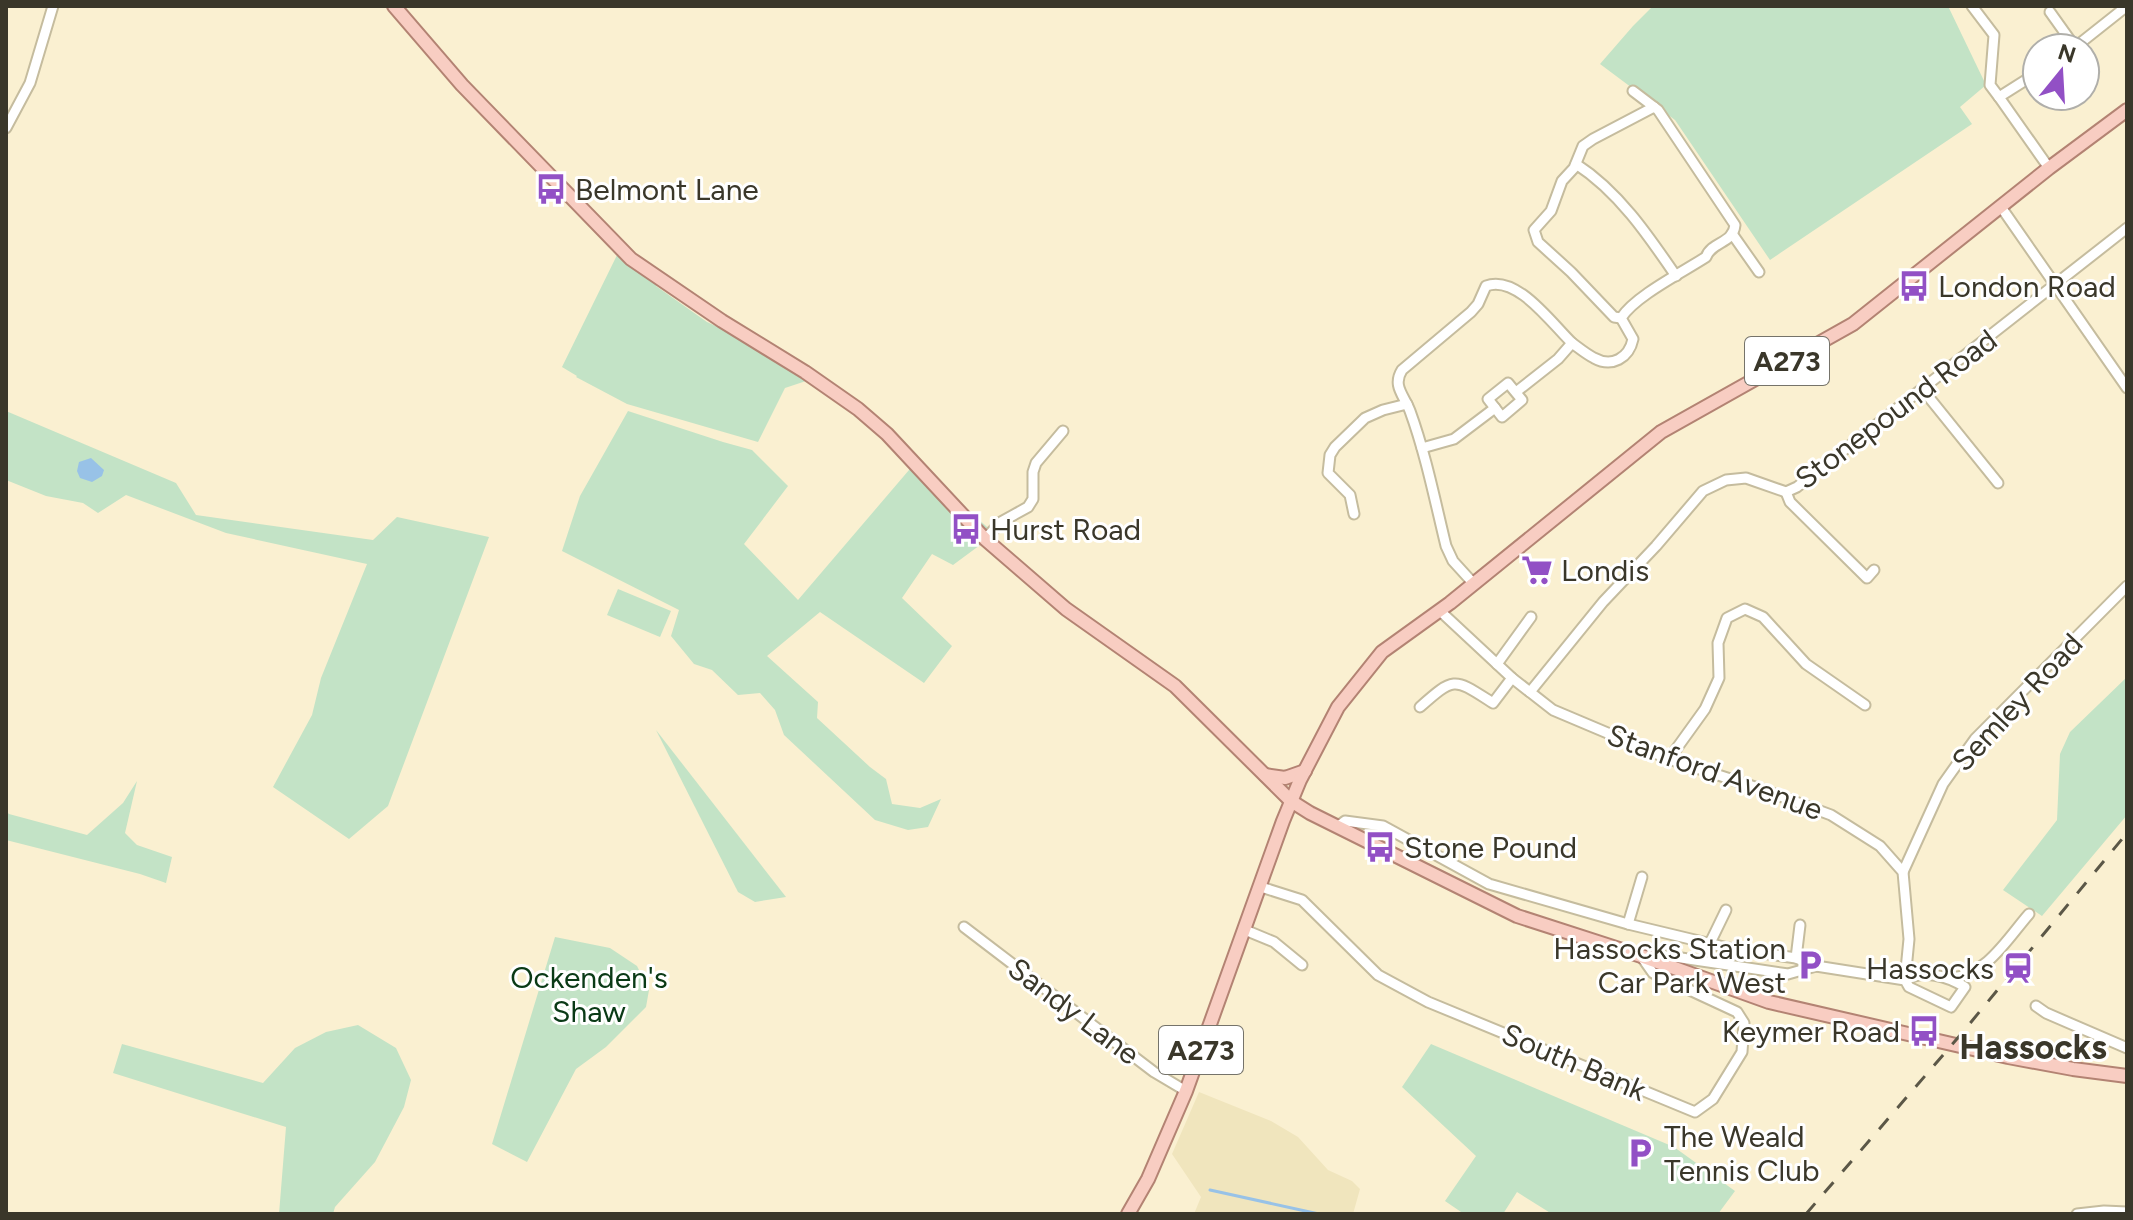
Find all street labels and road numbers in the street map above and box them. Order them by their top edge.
street label: Stonepound Road [1788,321,2004,497]
road number: A273 [1745,337,1829,385]
street label: Semley Road [1944,625,2090,779]
street label: Stanford Avenue [1602,716,1828,828]
street label: Sandy Lane [1001,950,1147,1072]
street label: South Bank [1496,1015,1652,1109]
road number: A273 [1159,1026,1243,1074]

